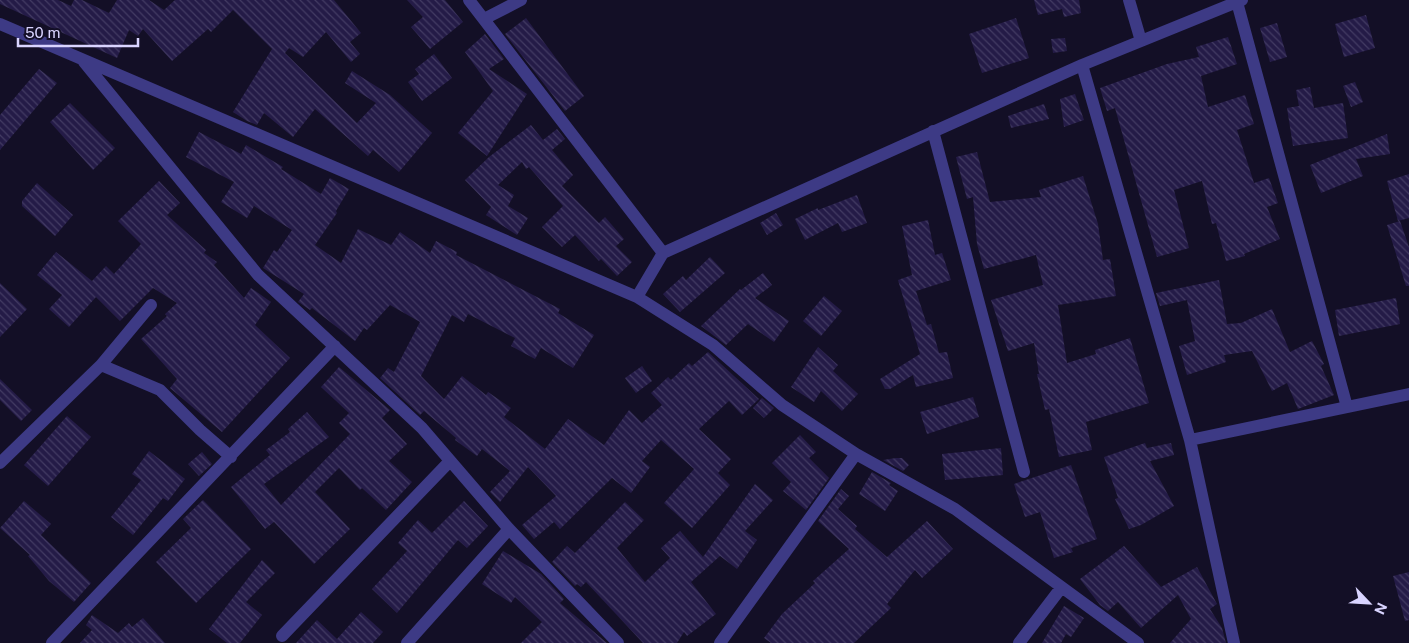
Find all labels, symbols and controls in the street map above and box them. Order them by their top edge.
scale bar [18,15,138,47]
text: 50 m [25,24,60,41]
north arrow [1344,578,1394,628]
text: N [1371,600,1390,617]

